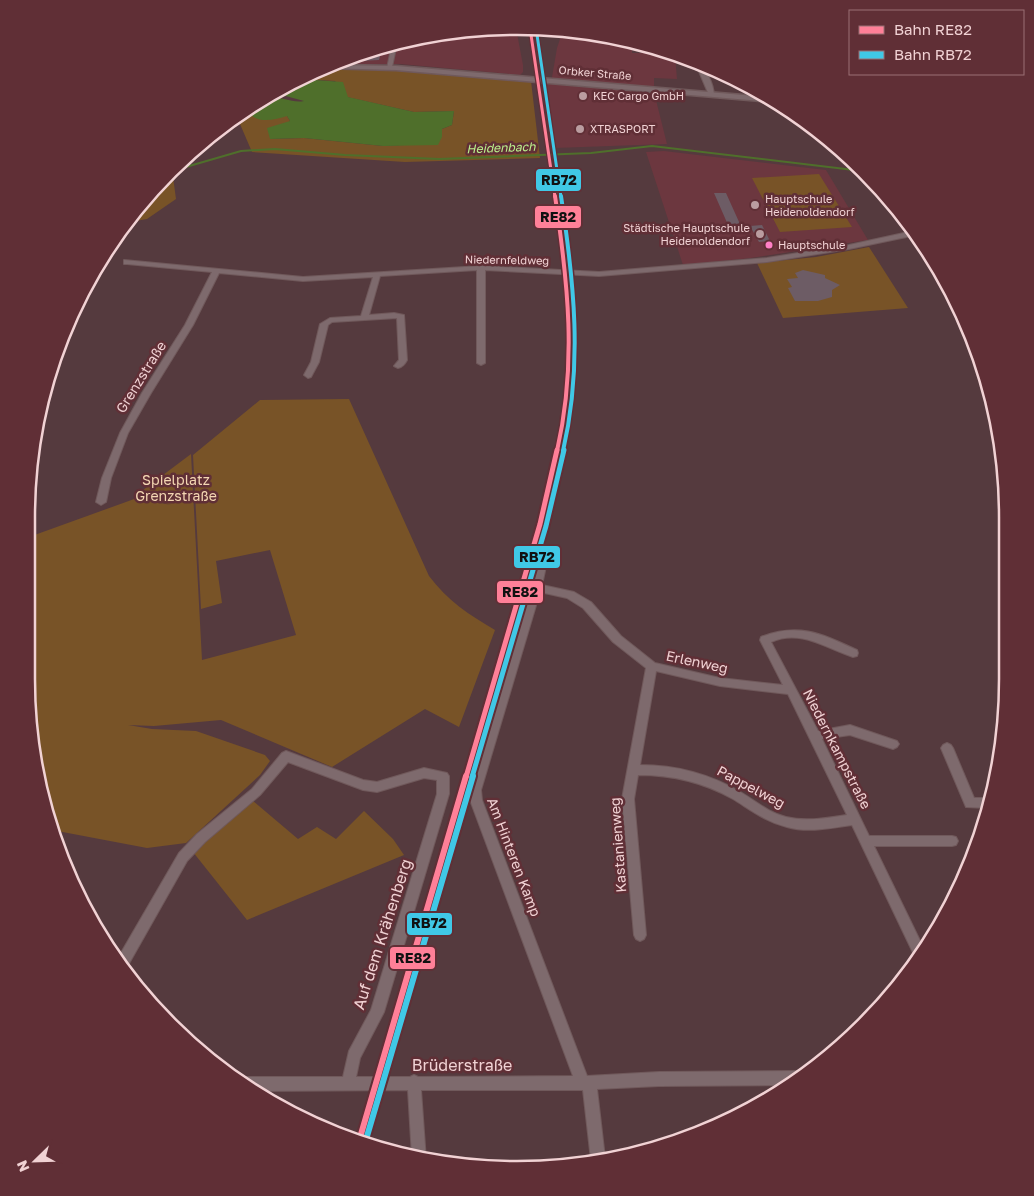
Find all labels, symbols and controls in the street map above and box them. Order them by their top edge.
legend [849,10,1024,75]
text: Bahn RE82 [894,20,972,38]
text: Bahn RB72 [894,45,972,63]
street label: Orbker Straße [558,63,632,82]
place label: KEC Cargo GmbH [593,89,684,102]
marker: KEC Cargo GmbH [577,90,589,102]
place label: XTRASPORT [590,122,656,135]
marker: XTRASPORT [574,123,586,135]
water label: Heidenbach [466,139,536,156]
line badge: RB72 [535,168,582,192]
text: RB72 [541,171,577,188]
place label: Hauptschule Heidenoldendorf [765,192,854,218]
marker: Hauptschule Heidenoldendorf [749,199,761,211]
line badge: RE82 [534,205,582,229]
text: RE82 [540,208,576,225]
place label: Städtische Hauptschule Heidenoldendorf [623,221,750,247]
marker: Städtische Hauptschule Heidenoldendorf [754,228,766,240]
place label: Hauptschule [778,238,845,251]
marker: Hauptschule [764,240,774,250]
street label: Niedernfeldweg [465,252,549,267]
street label: Grenzstraße [112,338,169,416]
park label: Spielplatz Grenzstraße [135,471,217,504]
line badge: RB72 [513,545,561,569]
text: RB72 [519,548,555,565]
line badge: RE82 [496,580,544,604]
text: RE82 [502,583,538,600]
street label: Erlenweg [665,647,730,676]
street label: Niedernkampstraße [800,686,875,812]
street label: Pappelweg [714,762,788,812]
street label: Am Hinteren Kamp [484,795,545,919]
street label: Kastanienweg [606,797,629,893]
street label: Auf dem Krähenberg [348,856,416,1012]
line badge: RB72 [406,912,453,936]
text: RB72 [411,914,447,931]
line badge: RE82 [389,946,436,970]
text: RE82 [395,949,431,966]
street label: Brüderstraße [412,1055,512,1075]
north arrow [10,1136,60,1186]
text: N [13,1158,32,1174]

